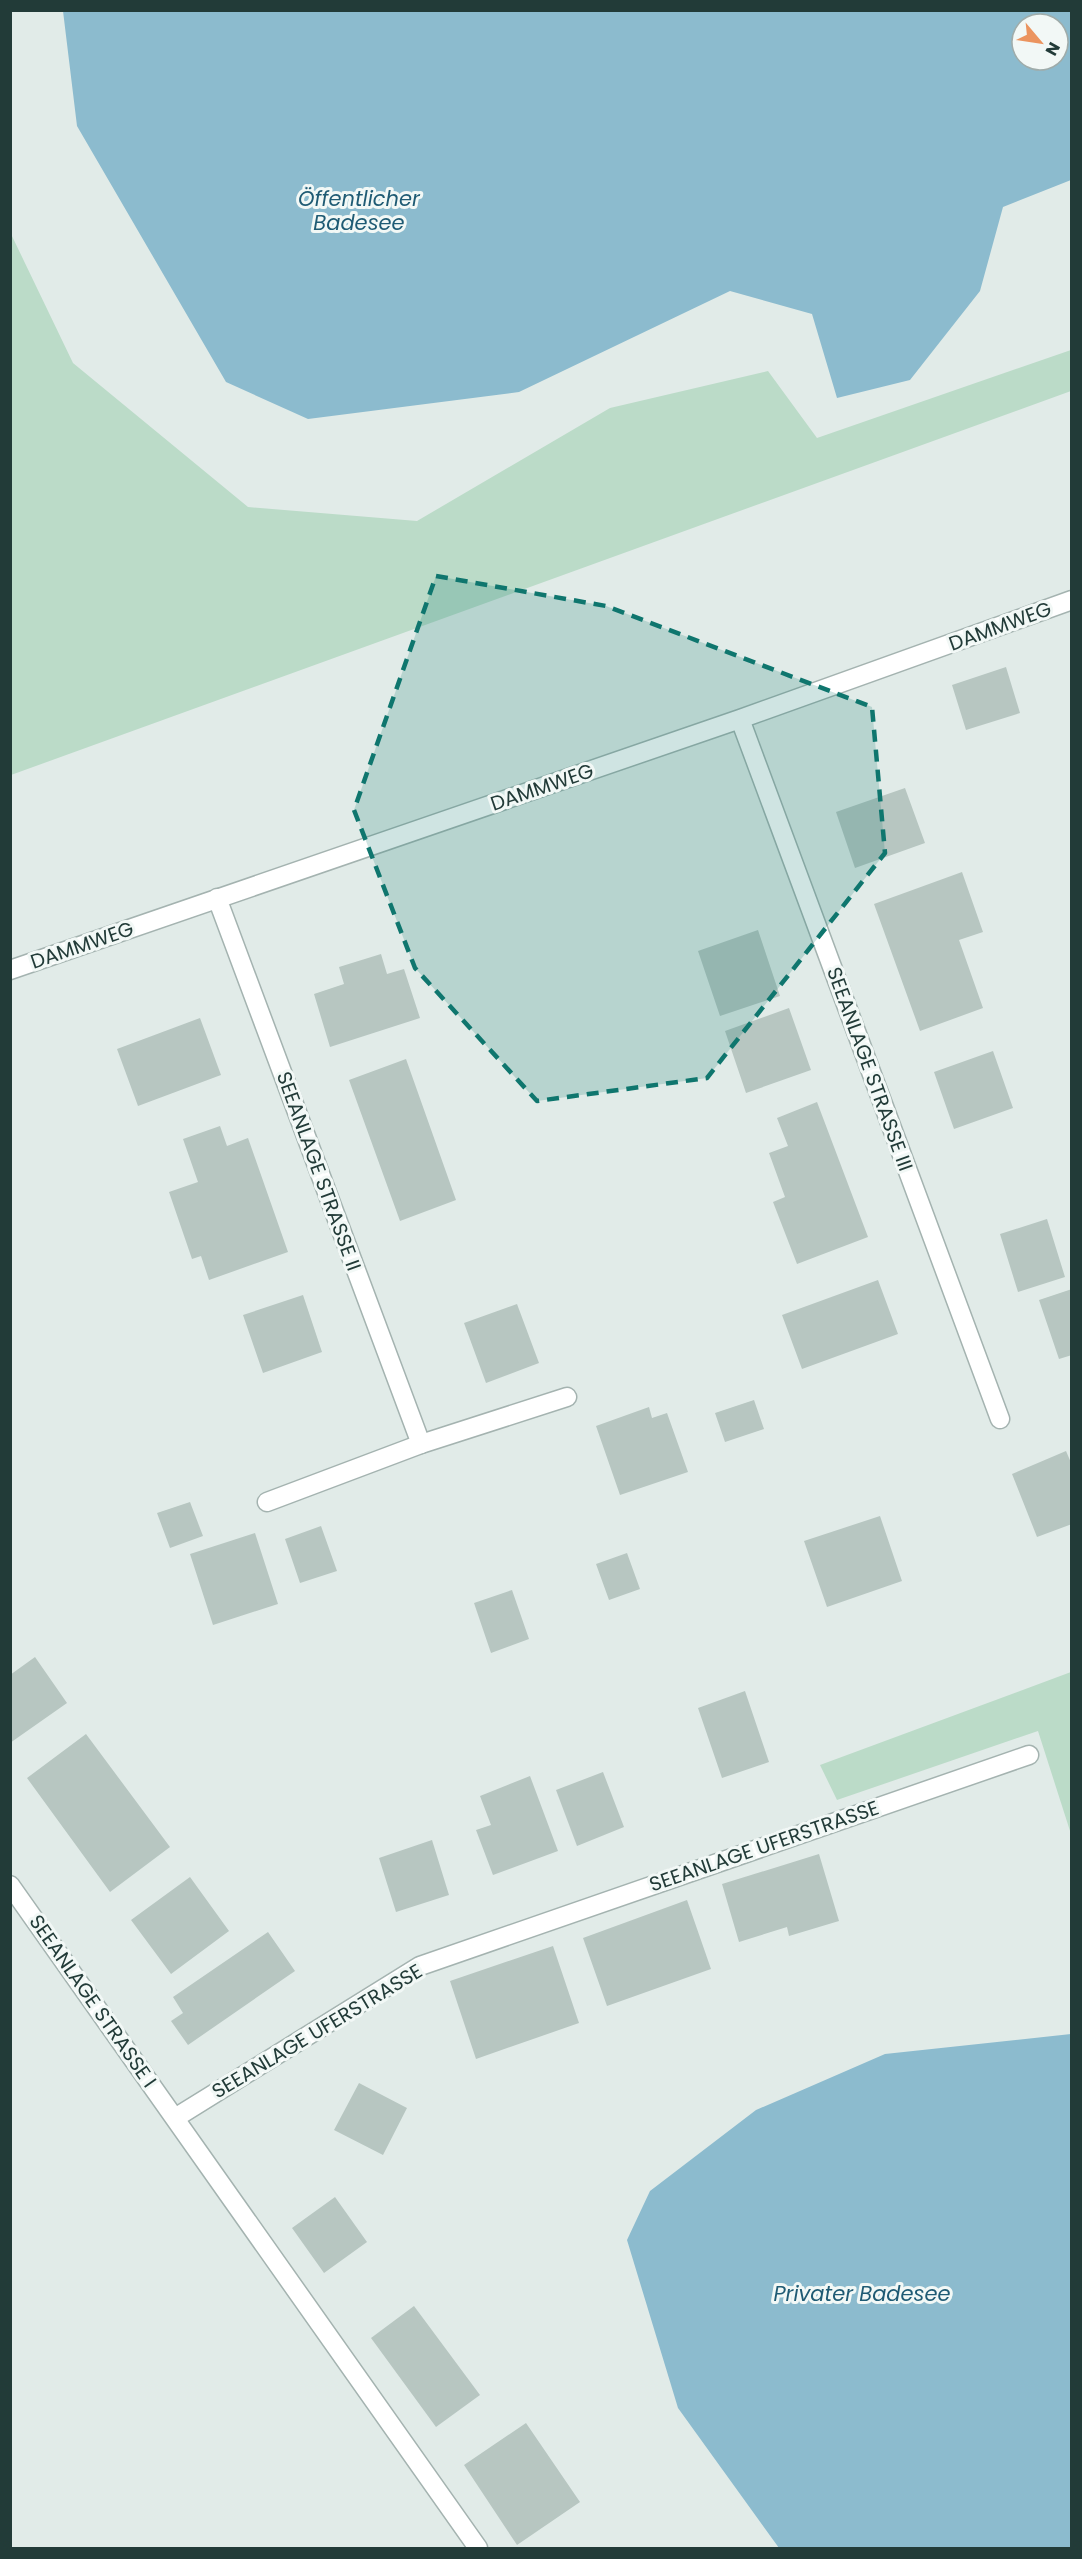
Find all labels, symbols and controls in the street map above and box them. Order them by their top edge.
north arrow [1010,12,1070,72]
text: N [1040,38,1066,60]
water label: Öffentlicher Badesee [298,184,421,237]
street label: DAMMWEG [945,594,1055,658]
street label: DAMMWEG [487,756,597,818]
street label: DAMMWEG [27,914,137,976]
street label: SEEANLAGE STRASSE III [820,963,920,1175]
street label: SEEANLAGE STRASSE II [270,1067,368,1275]
street label: SEEANLAGE UFERSTRASSE [645,1794,883,1898]
street label: SEEANLAGE STRASSE I [23,1909,163,2093]
street label: SEEANLAGE UFERSTRASSE [206,1957,428,2105]
water label: Privater Badesee [773,2279,951,2308]

